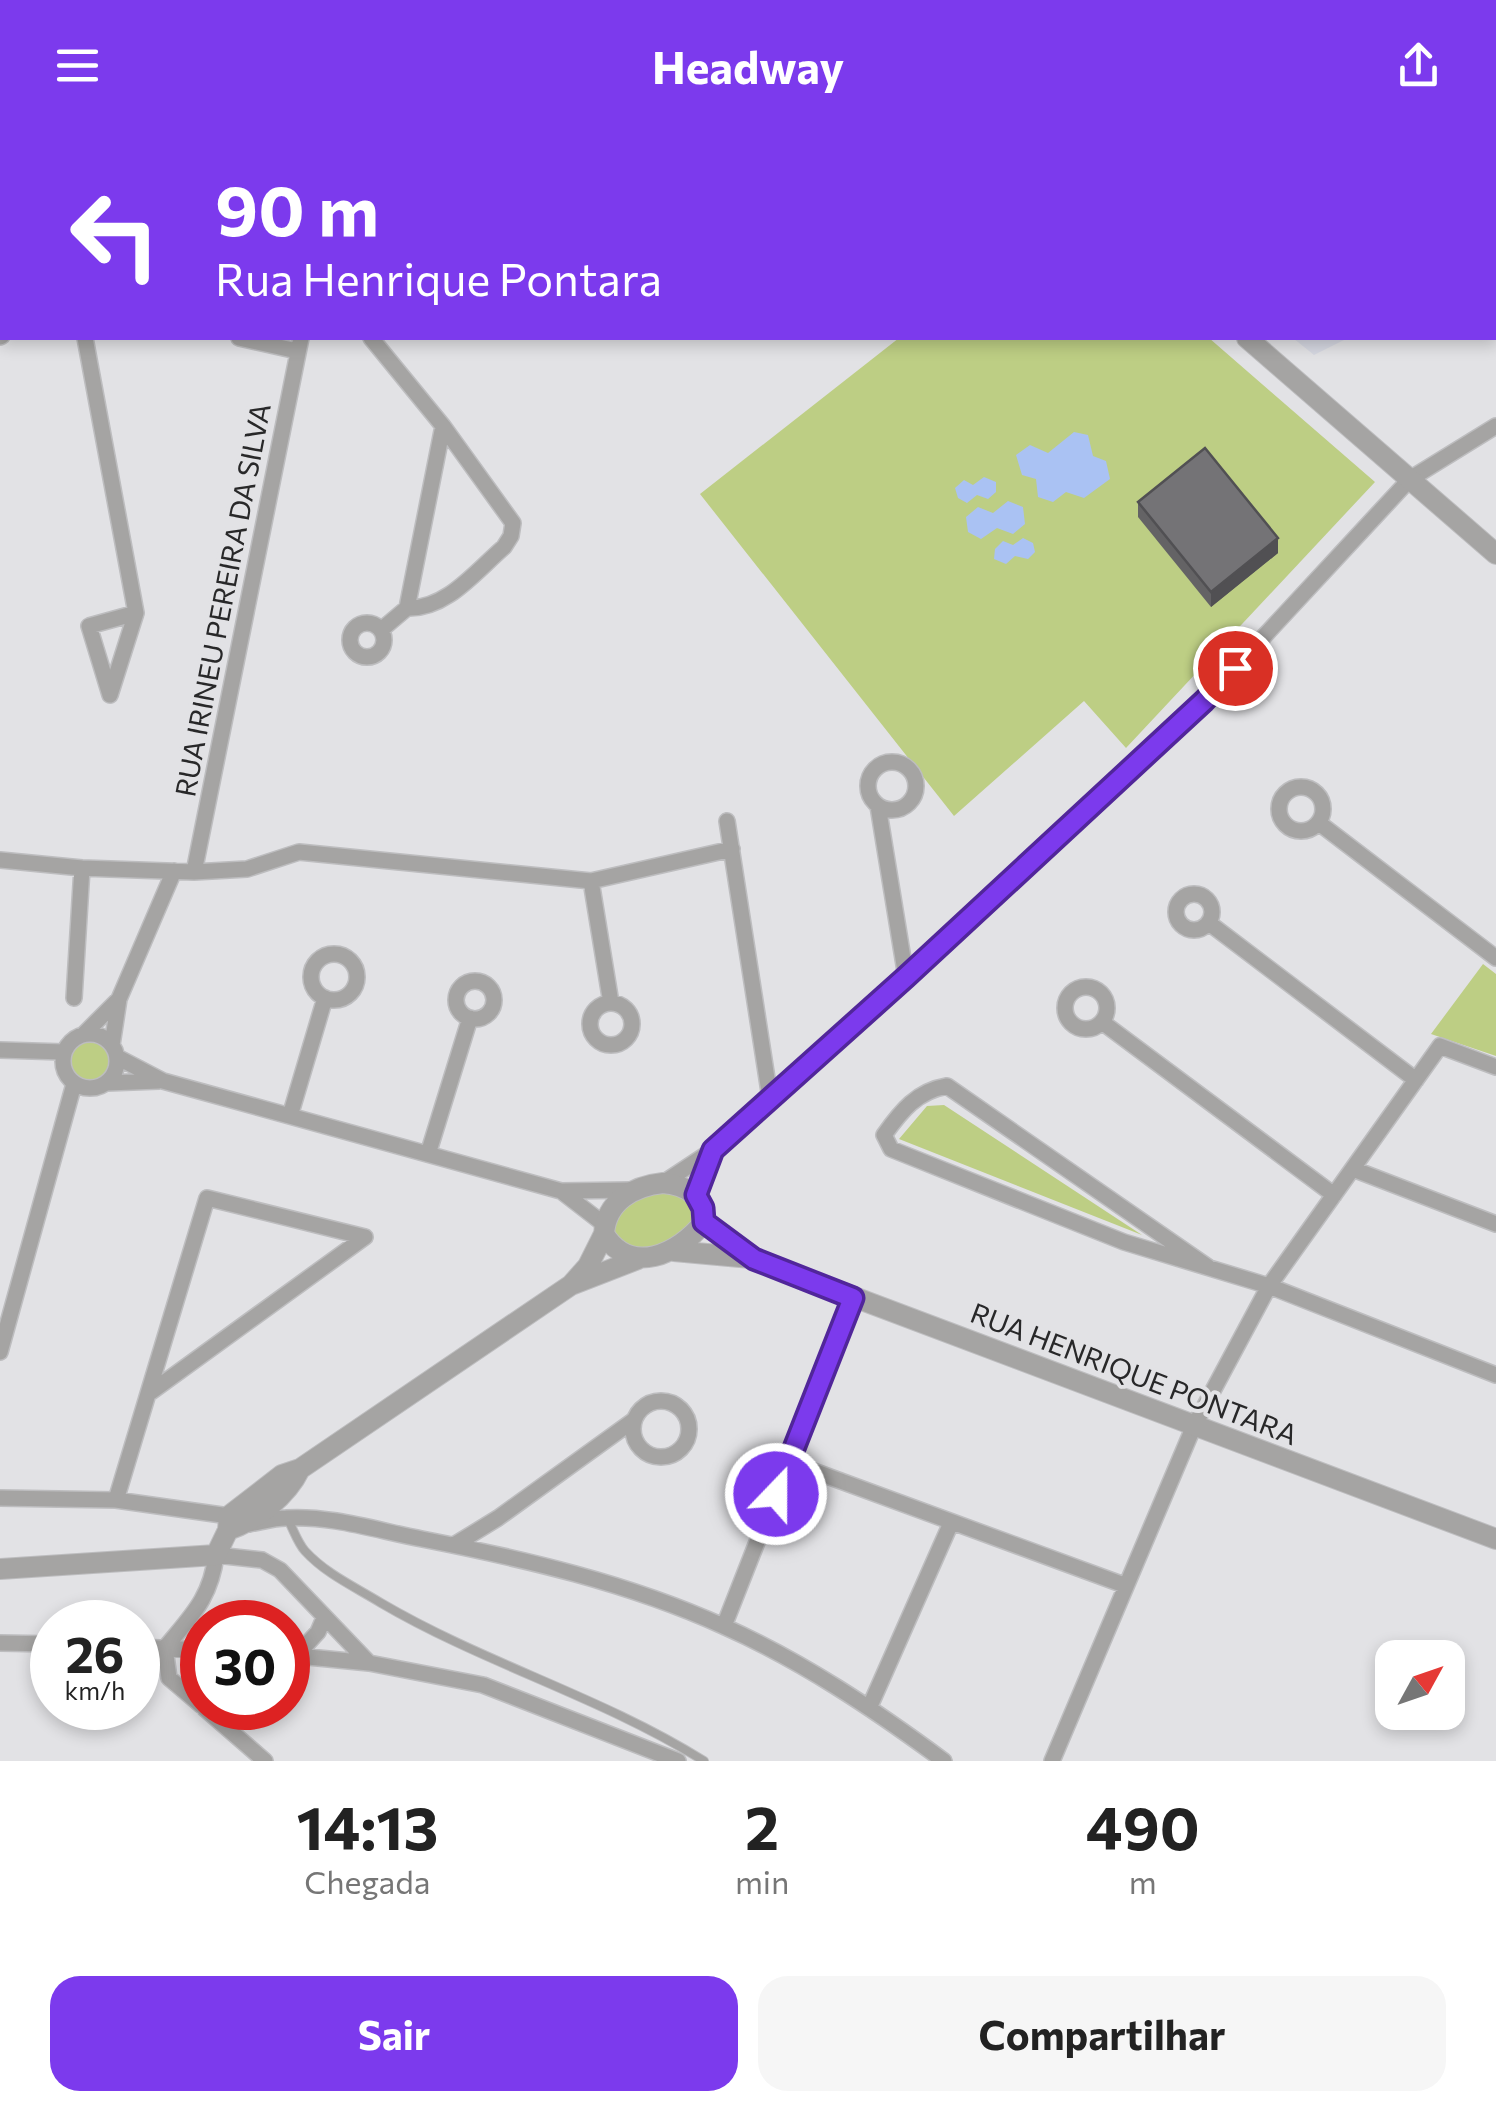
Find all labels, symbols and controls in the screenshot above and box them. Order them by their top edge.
icon: menu [50,38,105,93]
text: Headway [652,38,844,93]
icon: share [1391,38,1446,93]
text: 90 m [215,165,379,250]
icon: left [50,170,180,300]
text: Rua Henrique Pontara [215,250,662,305]
street label: RUA IRINEU PEREIRA DA SILVA [167,400,277,800]
pin [1193,626,1278,711]
icon: arrive [1208,641,1263,696]
street label: RUA HENRIQUE PONTARA [966,1295,1303,1451]
position arrow [724,1442,828,1546]
speed limit sign: 30 [180,1600,310,1730]
text: 26 [65,1622,124,1683]
north arrow [1375,1640,1465,1730]
map controls [1375,1640,1465,1730]
text: km/h [65,1675,125,1705]
text: 14:13 [296,1789,438,1862]
text: 2 [745,1789,779,1862]
text: 490 [1086,1789,1200,1862]
text: Chegada [304,1861,431,1901]
text: min [735,1861,789,1901]
text: m [1129,1861,1157,1901]
button: Sair [50,1976,738,2091]
button: Compartilhar [758,1976,1446,2091]

